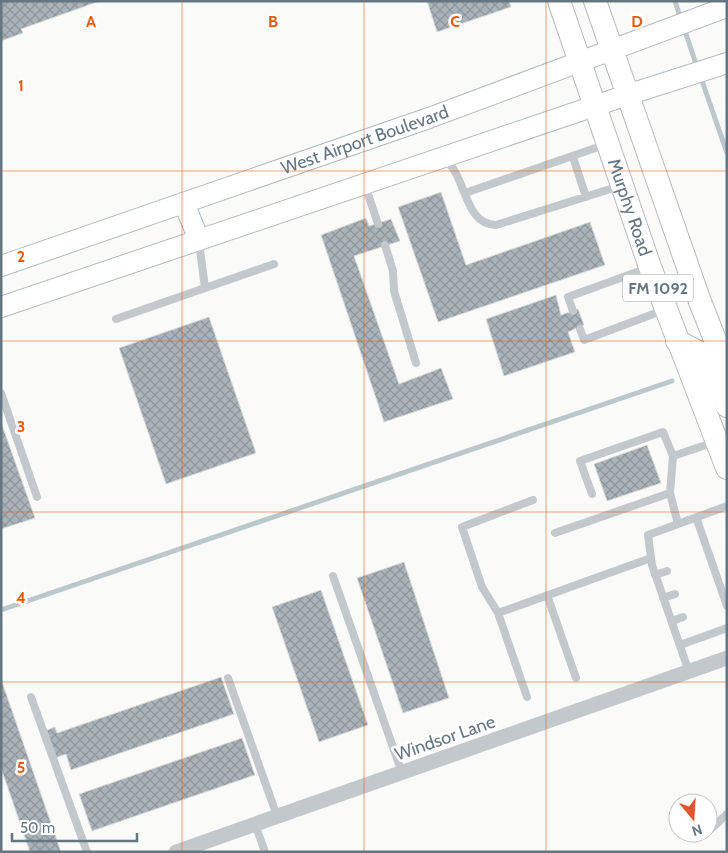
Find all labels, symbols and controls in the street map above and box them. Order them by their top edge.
text: A [86,12,96,31]
text: B [268,12,278,31]
text: C [450,12,460,31]
text: D [631,12,643,31]
text: 1 [18,76,24,95]
street label: West Airport Boulevard [278,101,452,179]
street label: Murphy Road [603,156,656,259]
text: 2 [17,247,25,266]
road number: FM 1092 [623,274,693,302]
text: 3 [17,417,25,436]
text: 4 [16,588,26,607]
street label: Windsor Lane [392,711,498,765]
text: 5 [17,758,25,777]
north arrow [668,793,718,843]
scale bar [12,810,138,842]
text: 50 m [20,819,55,837]
text: N [690,820,705,840]

